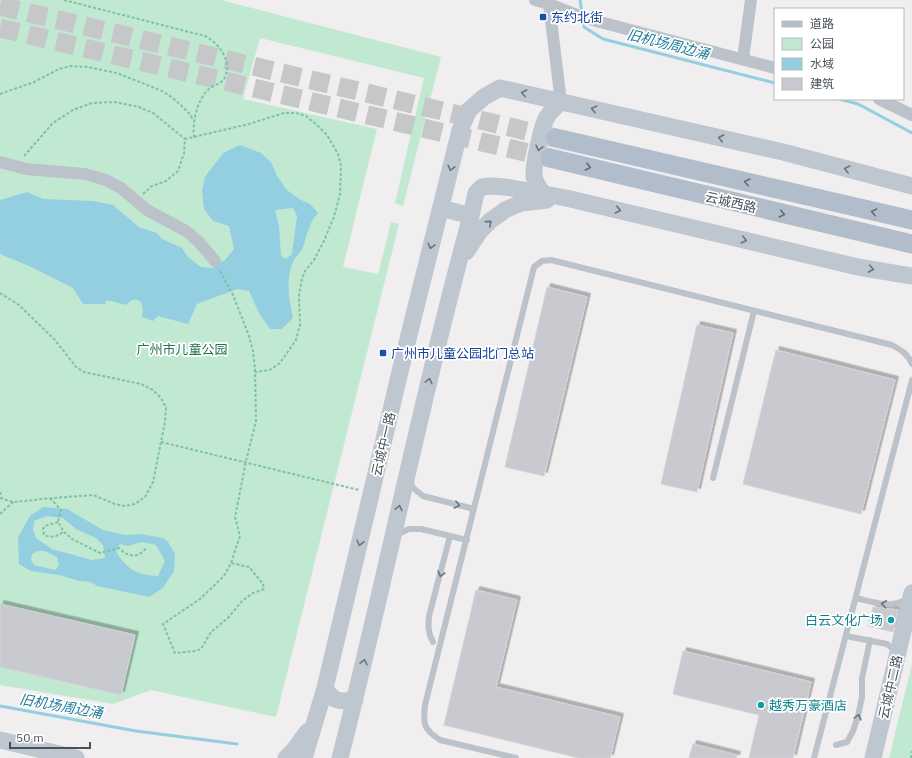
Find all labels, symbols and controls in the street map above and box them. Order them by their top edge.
legend [774,8,904,100]
place label: 东约北街 [551,9,603,26]
marker: 东约北街 [538,12,548,22]
text: 道路 [810,16,834,31]
water label: 旧机场周边涌 [625,25,713,63]
text: 公园 [810,36,834,51]
text: 水域 [810,56,834,71]
text: 建筑 [810,76,834,91]
one-way arrow [520,89,527,97]
one-way arrow [591,106,597,114]
one-way arrow [718,135,724,143]
one-way arrow [535,144,543,151]
one-way arrow [585,163,591,171]
one-way arrow [447,165,455,171]
one-way arrow [844,165,851,173]
one-way arrow [744,179,751,187]
street label: 云城西路 [704,188,758,217]
one-way arrow [614,206,621,214]
one-way arrow [871,208,877,216]
one-way arrow [779,209,786,218]
one-way arrow [484,220,491,227]
one-way arrow [741,236,747,244]
one-way arrow [427,242,436,249]
one-way arrow [868,265,874,273]
park label: 广州市儿童公园 [136,341,228,358]
place label: 广州市儿童公园北门总站 [391,345,534,362]
marker: 广州市儿童公园北门总站 [378,348,388,358]
one-way arrow [424,378,433,385]
street label: 云城中一路 [368,411,399,478]
one-way arrow [454,500,460,508]
one-way arrow [395,505,403,511]
one-way arrow [356,540,364,547]
one-way arrow [437,570,445,577]
one-way arrow [881,600,888,609]
place label: 白云文化广场 [805,612,883,629]
marker: 白云文化广场 [886,615,896,625]
street label: 云城中二路 [875,654,906,721]
one-way arrow [359,659,368,666]
water label: 旧机场周边涌 [18,690,106,723]
place label: 越秀万豪酒店 [769,697,847,714]
marker: 越秀万豪酒店 [756,700,766,710]
one-way arrow [853,714,861,720]
scale bar [10,724,90,750]
text: 50 m [16,730,44,745]

